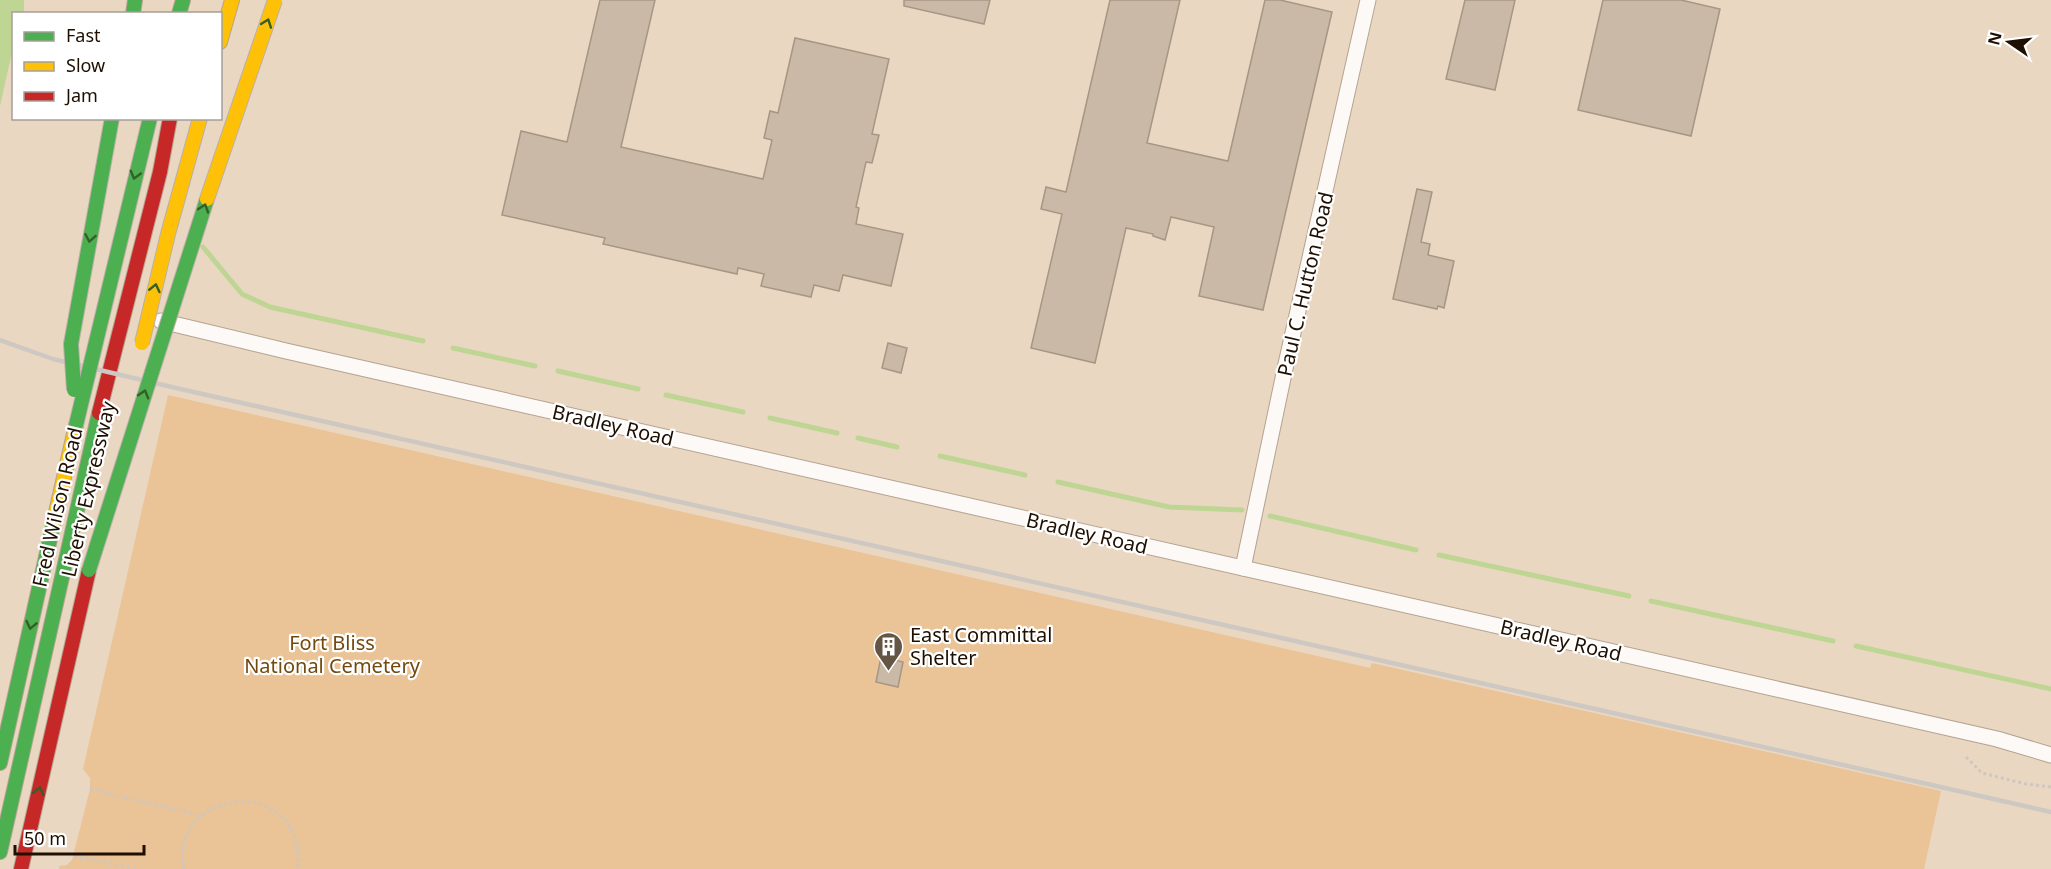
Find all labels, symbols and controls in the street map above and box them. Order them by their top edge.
legend [12,12,222,120]
north arrow [1979,12,2039,72]
one-way arrow [260,19,272,30]
text: Fast [66,23,101,47]
text: N [1982,29,2007,47]
text: Slow [66,53,105,77]
text: Jam [64,83,98,107]
one-way arrow [130,170,143,180]
street label: Paul C. Hutton Road [1271,189,1339,379]
one-way arrow [197,203,209,214]
one-way arrow [84,233,97,243]
one-way arrow [148,283,161,293]
one-way arrow [137,389,149,399]
street label: Liberty Expressway [55,398,122,580]
street label: Bradley Road [550,398,676,452]
street label: Fred Wilson Road [25,424,89,590]
street label: Bradley Road [1024,506,1150,560]
street label: Bradley Road [1498,613,1624,667]
one-way arrow [25,620,38,630]
place label: East Committal Shelter [910,621,1052,671]
park label: Fort Bliss National Cemetery [244,629,421,679]
building icon: East Committal Shelter [873,630,905,672]
one-way arrow [31,787,44,797]
scale bar [15,818,144,856]
text: 50 m [24,826,66,850]

